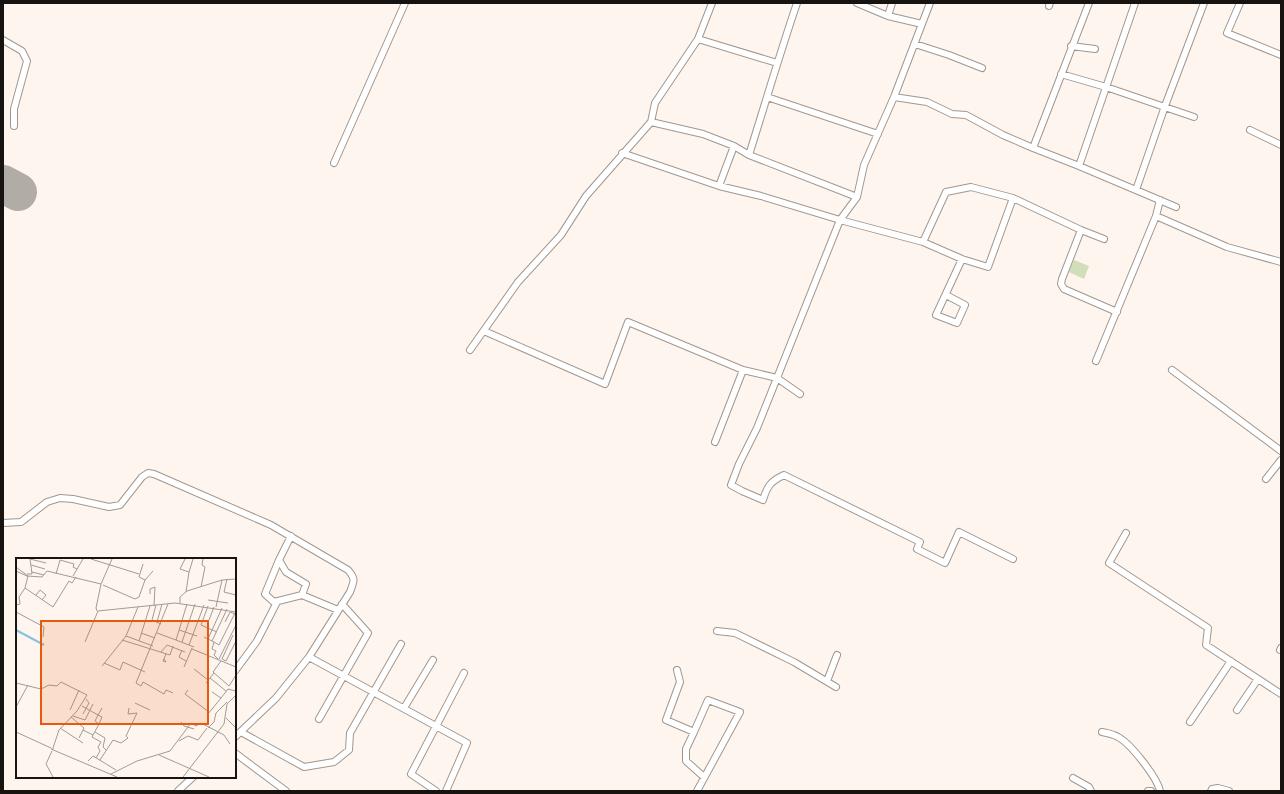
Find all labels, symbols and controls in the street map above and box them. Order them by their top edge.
inset map [16,558,236,778]

